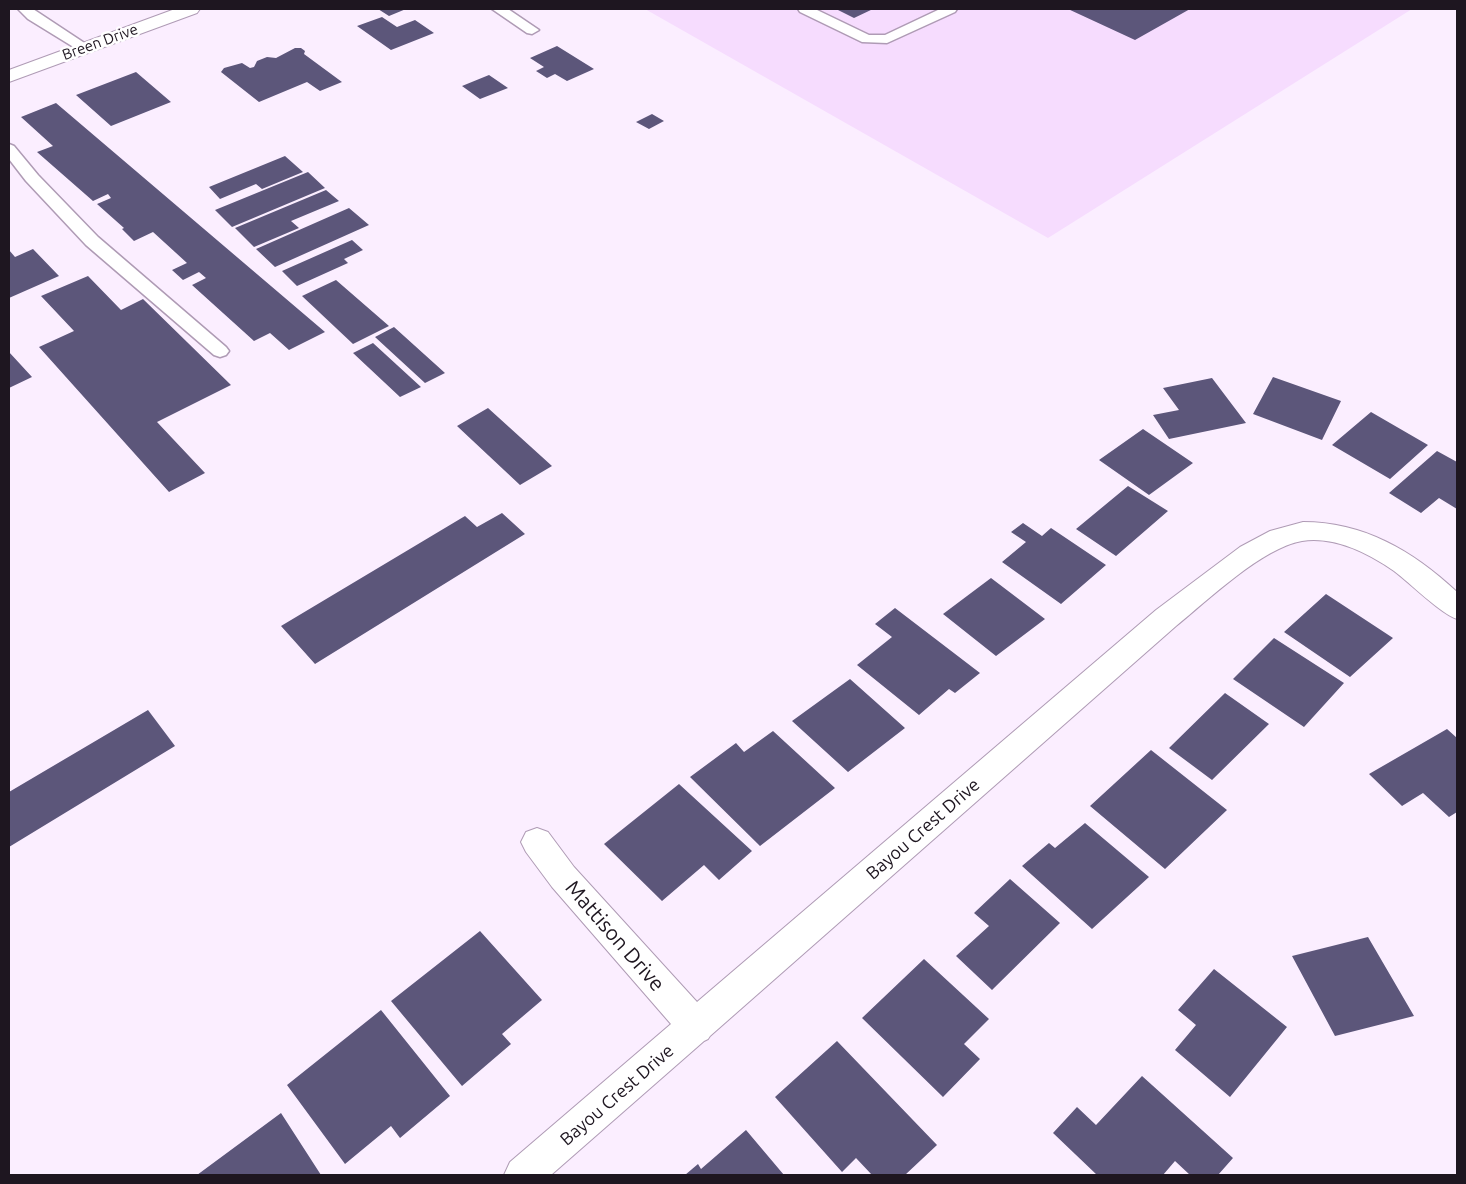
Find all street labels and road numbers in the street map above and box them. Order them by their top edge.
street label: Breen Drive [60,20,140,64]
street label: Bayou Crest Drive [862,774,984,884]
street label: Mattison Drive [560,875,670,997]
street label: Bayou Crest Drive [556,1040,678,1150]

